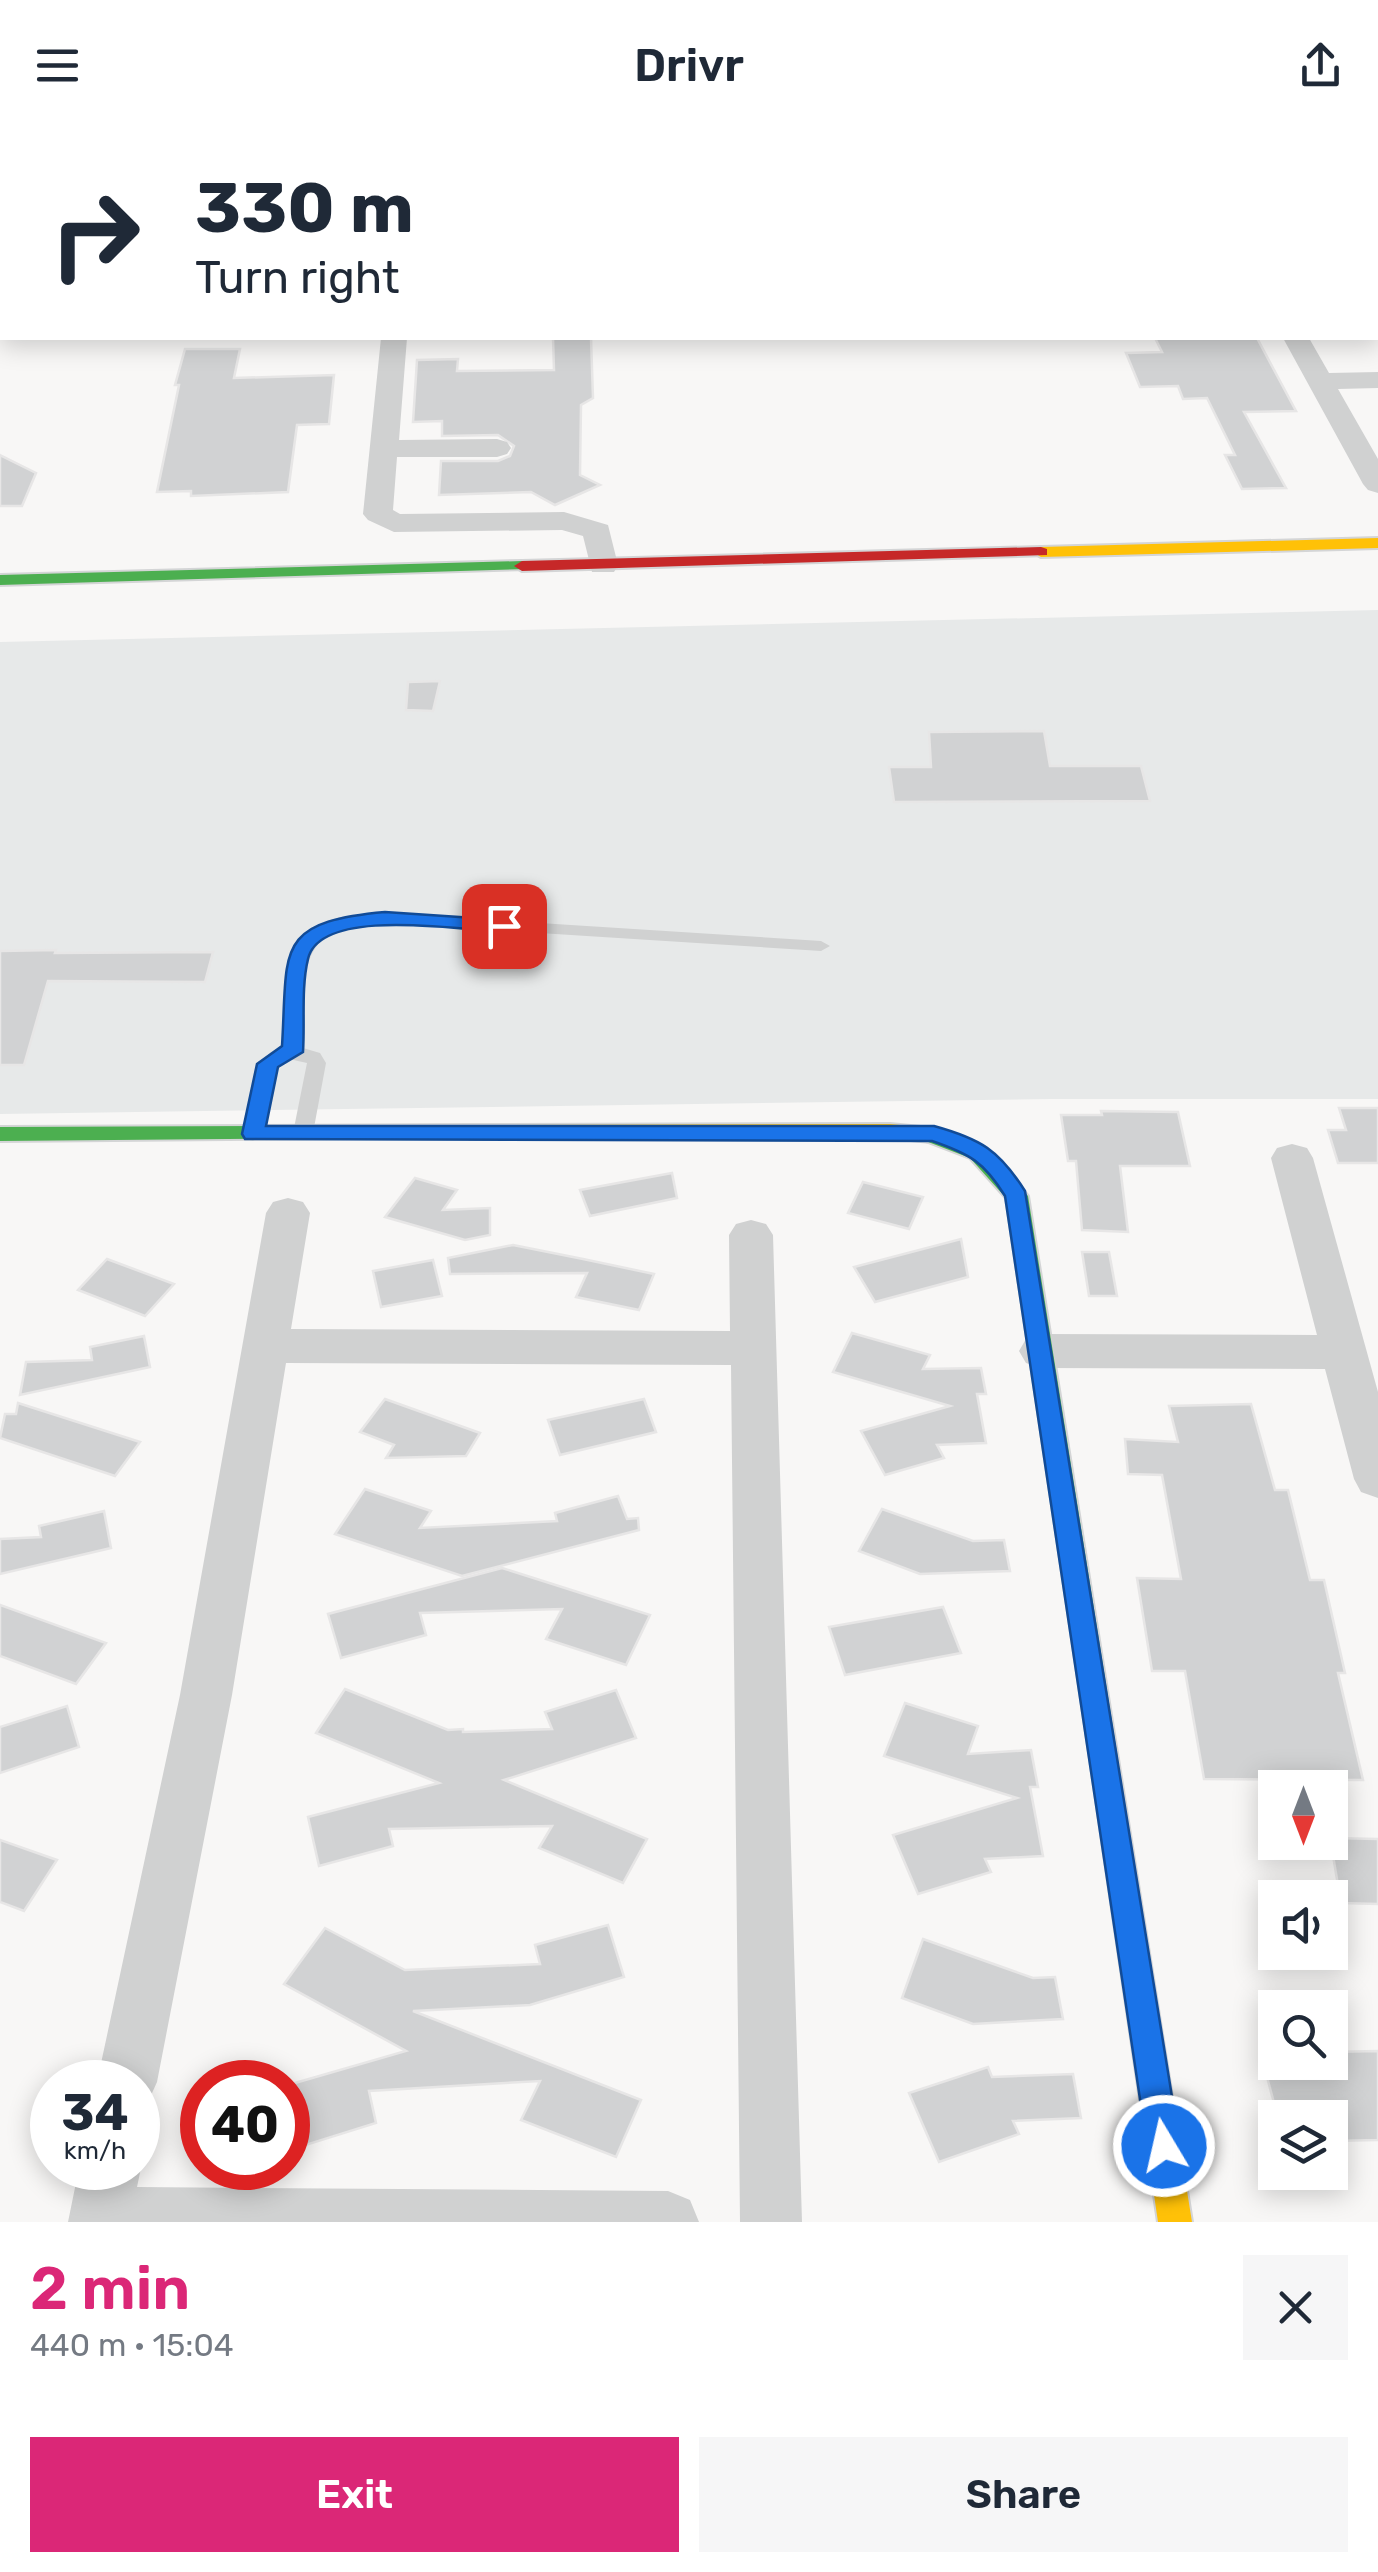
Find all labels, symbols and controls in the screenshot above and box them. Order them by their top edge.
icon: menu [30,38,85,93]
icon: share [1293,38,1348,93]
text: Drivr [634,39,744,92]
text: 330 m [195,167,414,250]
icon: right [30,170,160,300]
text: Turn right [195,251,399,304]
pin [462,884,547,969]
icon: arrive [477,899,532,954]
north arrow [1258,1770,1348,1860]
map controls [1258,1770,1348,2190]
button: sound [1258,1880,1348,1970]
button: search [1258,1990,1348,2080]
speed limit sign: 40 [180,2060,310,2190]
text: 34 [61,2083,129,2143]
position arrow [1112,2094,1216,2198]
button: layers [1258,2100,1348,2190]
text: km/h [64,2136,126,2165]
text: 2 min [30,2253,190,2324]
button: close [1243,2255,1348,2360]
text: 440 m · 15:04 [30,2326,234,2364]
button: Exit [30,2437,679,2552]
button: Share [699,2437,1348,2552]

